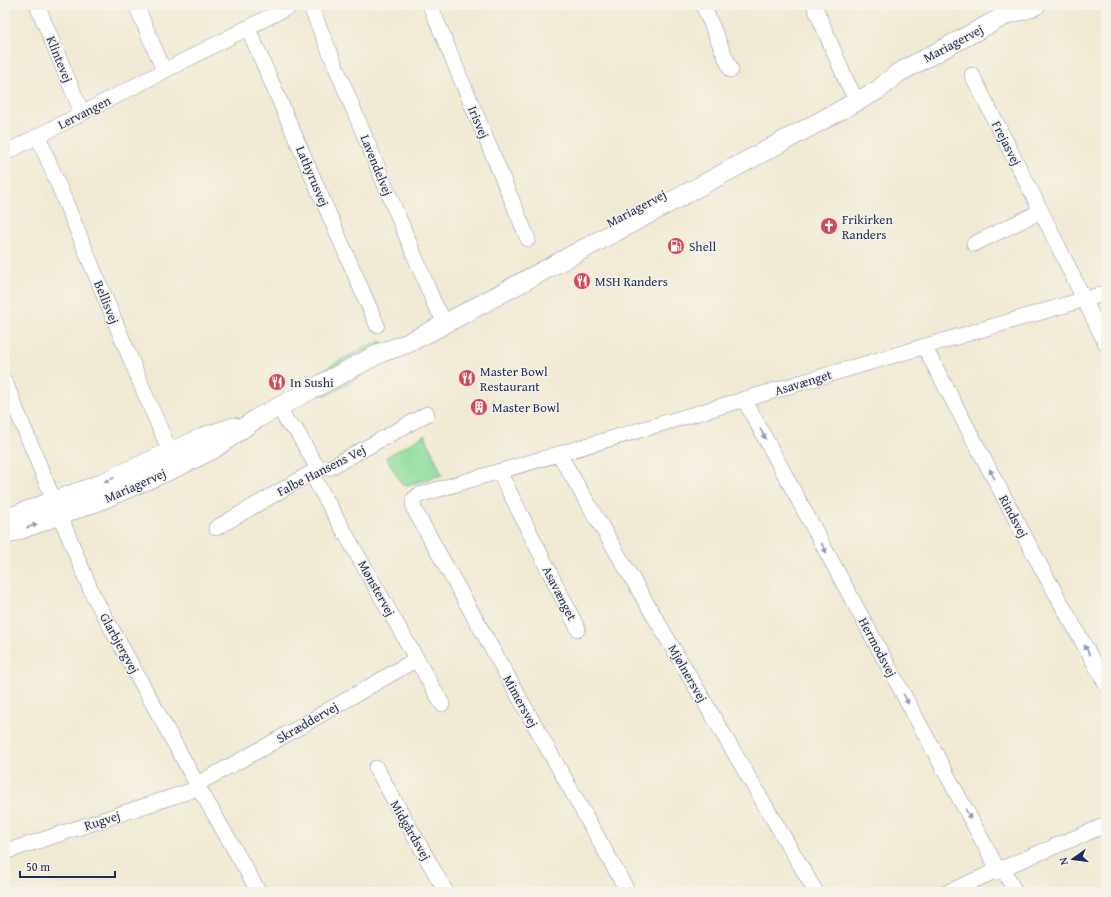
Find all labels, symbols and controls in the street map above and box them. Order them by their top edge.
street label: Mariagervej [920,20,987,67]
street label: Klintevej [42,33,77,85]
street label: Lervangen [54,91,115,134]
street label: Irisvej [463,103,494,142]
street label: Frejasvej [987,117,1026,169]
street label: Lavendelvej [356,132,397,199]
street label: Lathyrusvej [291,143,334,209]
street label: Mariagervej [603,185,670,232]
place label: Frikirken Randers [842,210,893,244]
church icon: Frikirken Randers [819,216,839,236]
fuel station icon: Shell [666,236,686,256]
place label: Shell [689,237,716,256]
restaurant icon: MSH Randers [572,271,592,291]
place label: MSH Randers [595,272,668,291]
street label: Bellisvej [89,278,124,327]
place label: Master Bowl Restaurant [480,362,548,396]
street label: Asavænget [772,365,835,400]
restaurant icon: Master Bowl Restaurant [457,368,477,388]
restaurant icon: In Sushi [267,372,287,392]
place label: In Sushi [290,373,334,392]
building icon: Master Bowl [469,397,489,417]
place label: Master Bowl [492,398,560,417]
one-way arrow [759,428,766,439]
street label: Falbe Hansens Vej [274,440,369,501]
street label: Mariagervej [101,463,169,507]
one-way arrow [989,468,995,480]
one-way arrow [103,476,115,483]
street label: Rindsvej [994,491,1033,541]
one-way arrow [27,523,39,529]
one-way arrow [821,542,828,554]
street label: Mønstervej [353,557,400,620]
street label: Asavænget [538,563,582,624]
street label: Glarbjergvej [95,609,144,677]
street label: Hermodsvej [854,614,901,680]
street label: Mjølnersvej [663,641,712,706]
one-way arrow [1084,644,1090,656]
street label: Mimersvej [498,672,543,731]
one-way arrow [903,694,910,705]
street label: Skræddervej [273,697,342,748]
street label: Midgårdsvej [386,797,436,864]
street label: Rugvej [82,806,123,835]
one-way arrow [965,808,971,820]
north arrow [1053,839,1093,879]
scale bar [20,853,115,879]
text: N [1054,855,1072,867]
text: 50 m [26,858,50,875]

